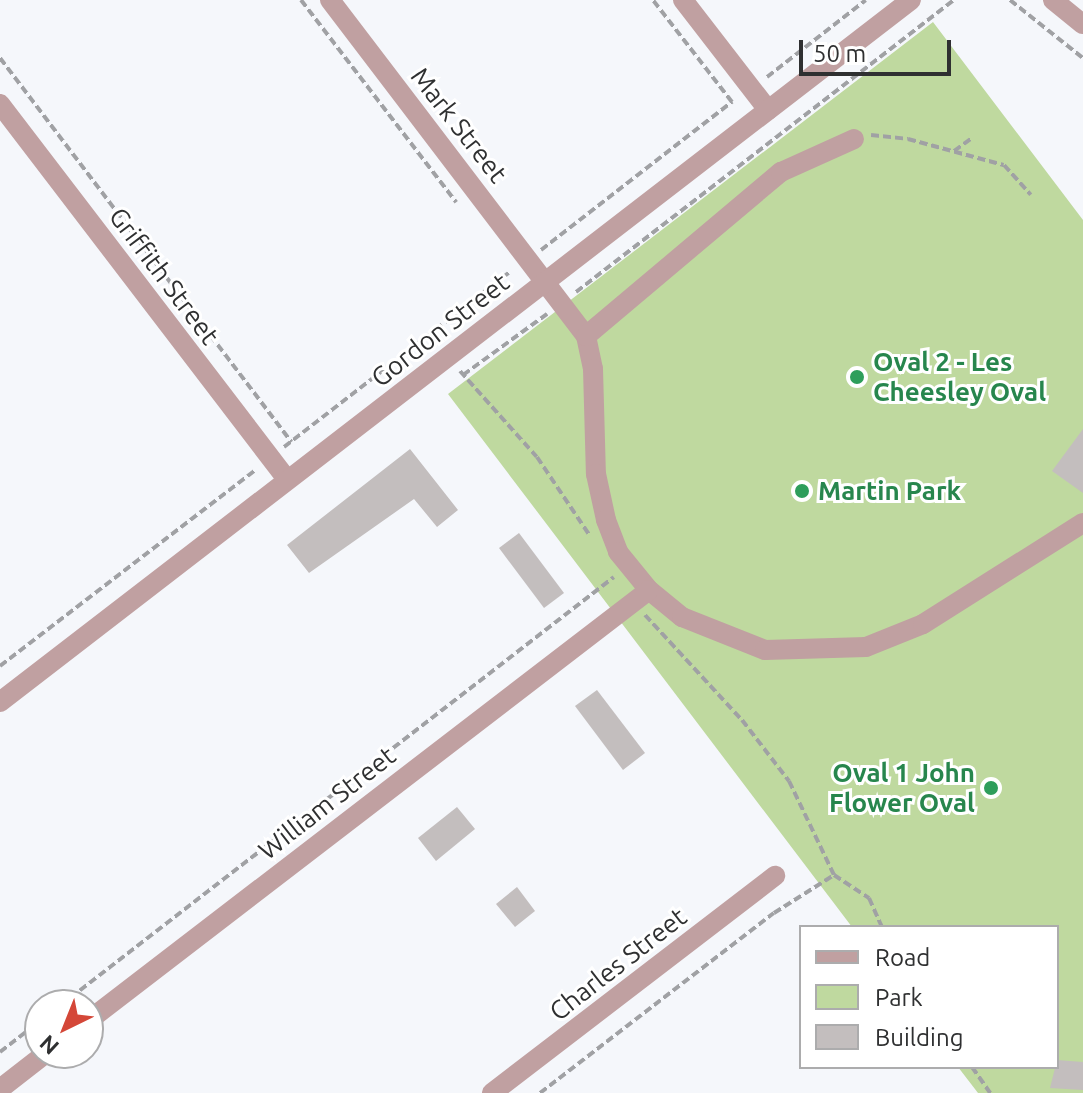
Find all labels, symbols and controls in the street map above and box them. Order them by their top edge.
scale bar [803,24,955,74]
text: 50 m [813,40,866,67]
street label: Mark Street [404,61,514,189]
street label: Griffith Street [102,201,226,351]
street label: Gordon Street [365,267,515,393]
place label: Oval 2 - Les Cheesley Oval [873,346,1046,408]
marker: Oval 2 - Les Cheesley Oval [848,368,866,386]
place label: Martin Park [818,475,961,507]
marker: Martin Park [793,482,811,500]
street label: William Street [252,740,402,866]
place label: Oval 1 John Flower Oval [829,757,975,818]
marker: Oval 1 John Flower Oval [982,779,1000,797]
street label: Charles Street [543,901,693,1027]
legend [799,925,1059,1069]
text: Road [875,944,930,971]
text: Park [875,984,923,1011]
north arrow [24,989,104,1069]
text: Building [875,1024,963,1051]
text: N [34,1031,63,1060]

